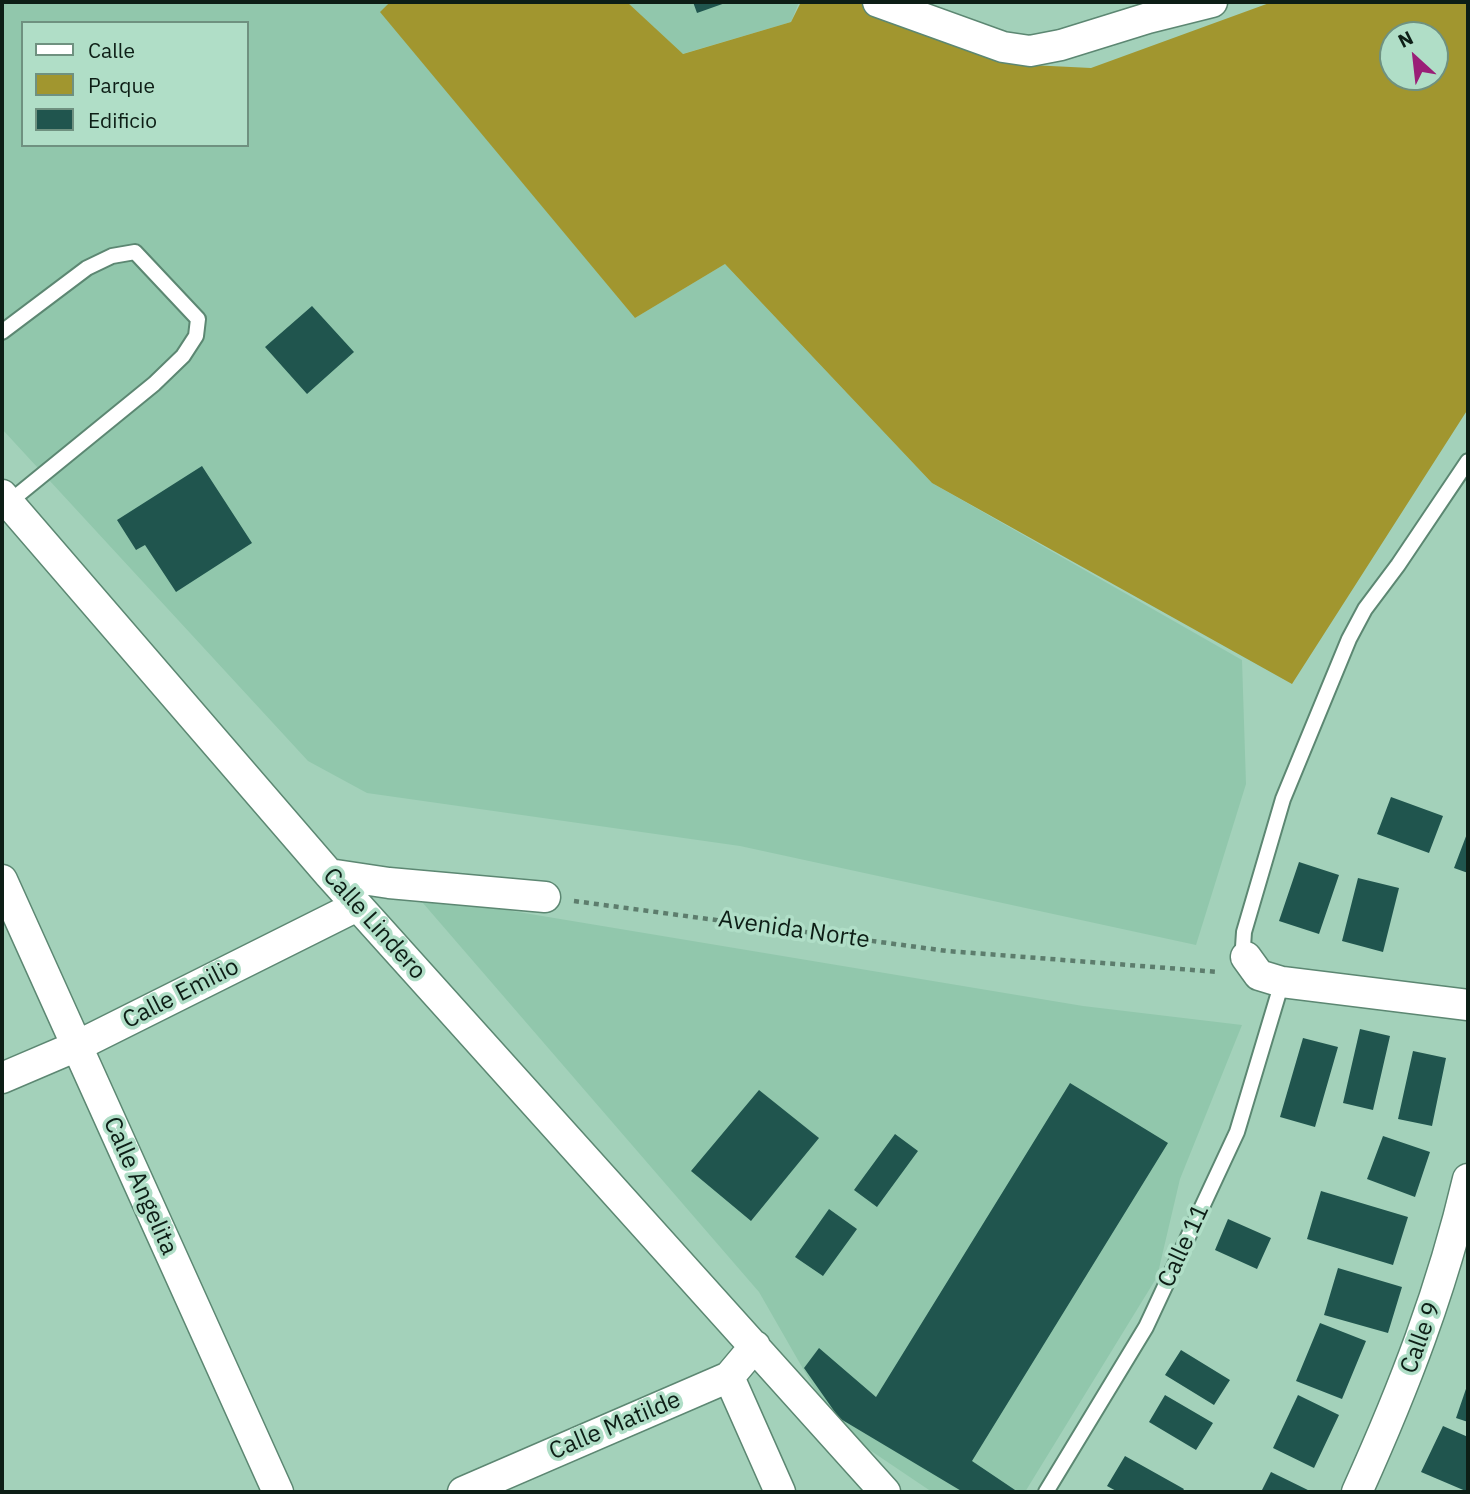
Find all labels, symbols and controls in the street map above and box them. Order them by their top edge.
legend [21,21,248,147]
north arrow [1379,21,1449,91]
text: N [1394,25,1417,53]
text: Calle [88,36,135,64]
text: Parque [88,71,155,99]
text: Edificio [88,106,157,134]
street label: Calle Lindero [316,862,432,986]
street label: Avenida Norte [716,905,872,955]
street label: Calle Emilio [118,952,244,1036]
street label: Calle Angelita [97,1113,183,1259]
street label: Calle 11 [1152,1200,1216,1292]
street label: Calle 9 [1395,1298,1447,1378]
street label: Calle Matilde [545,1385,685,1467]

